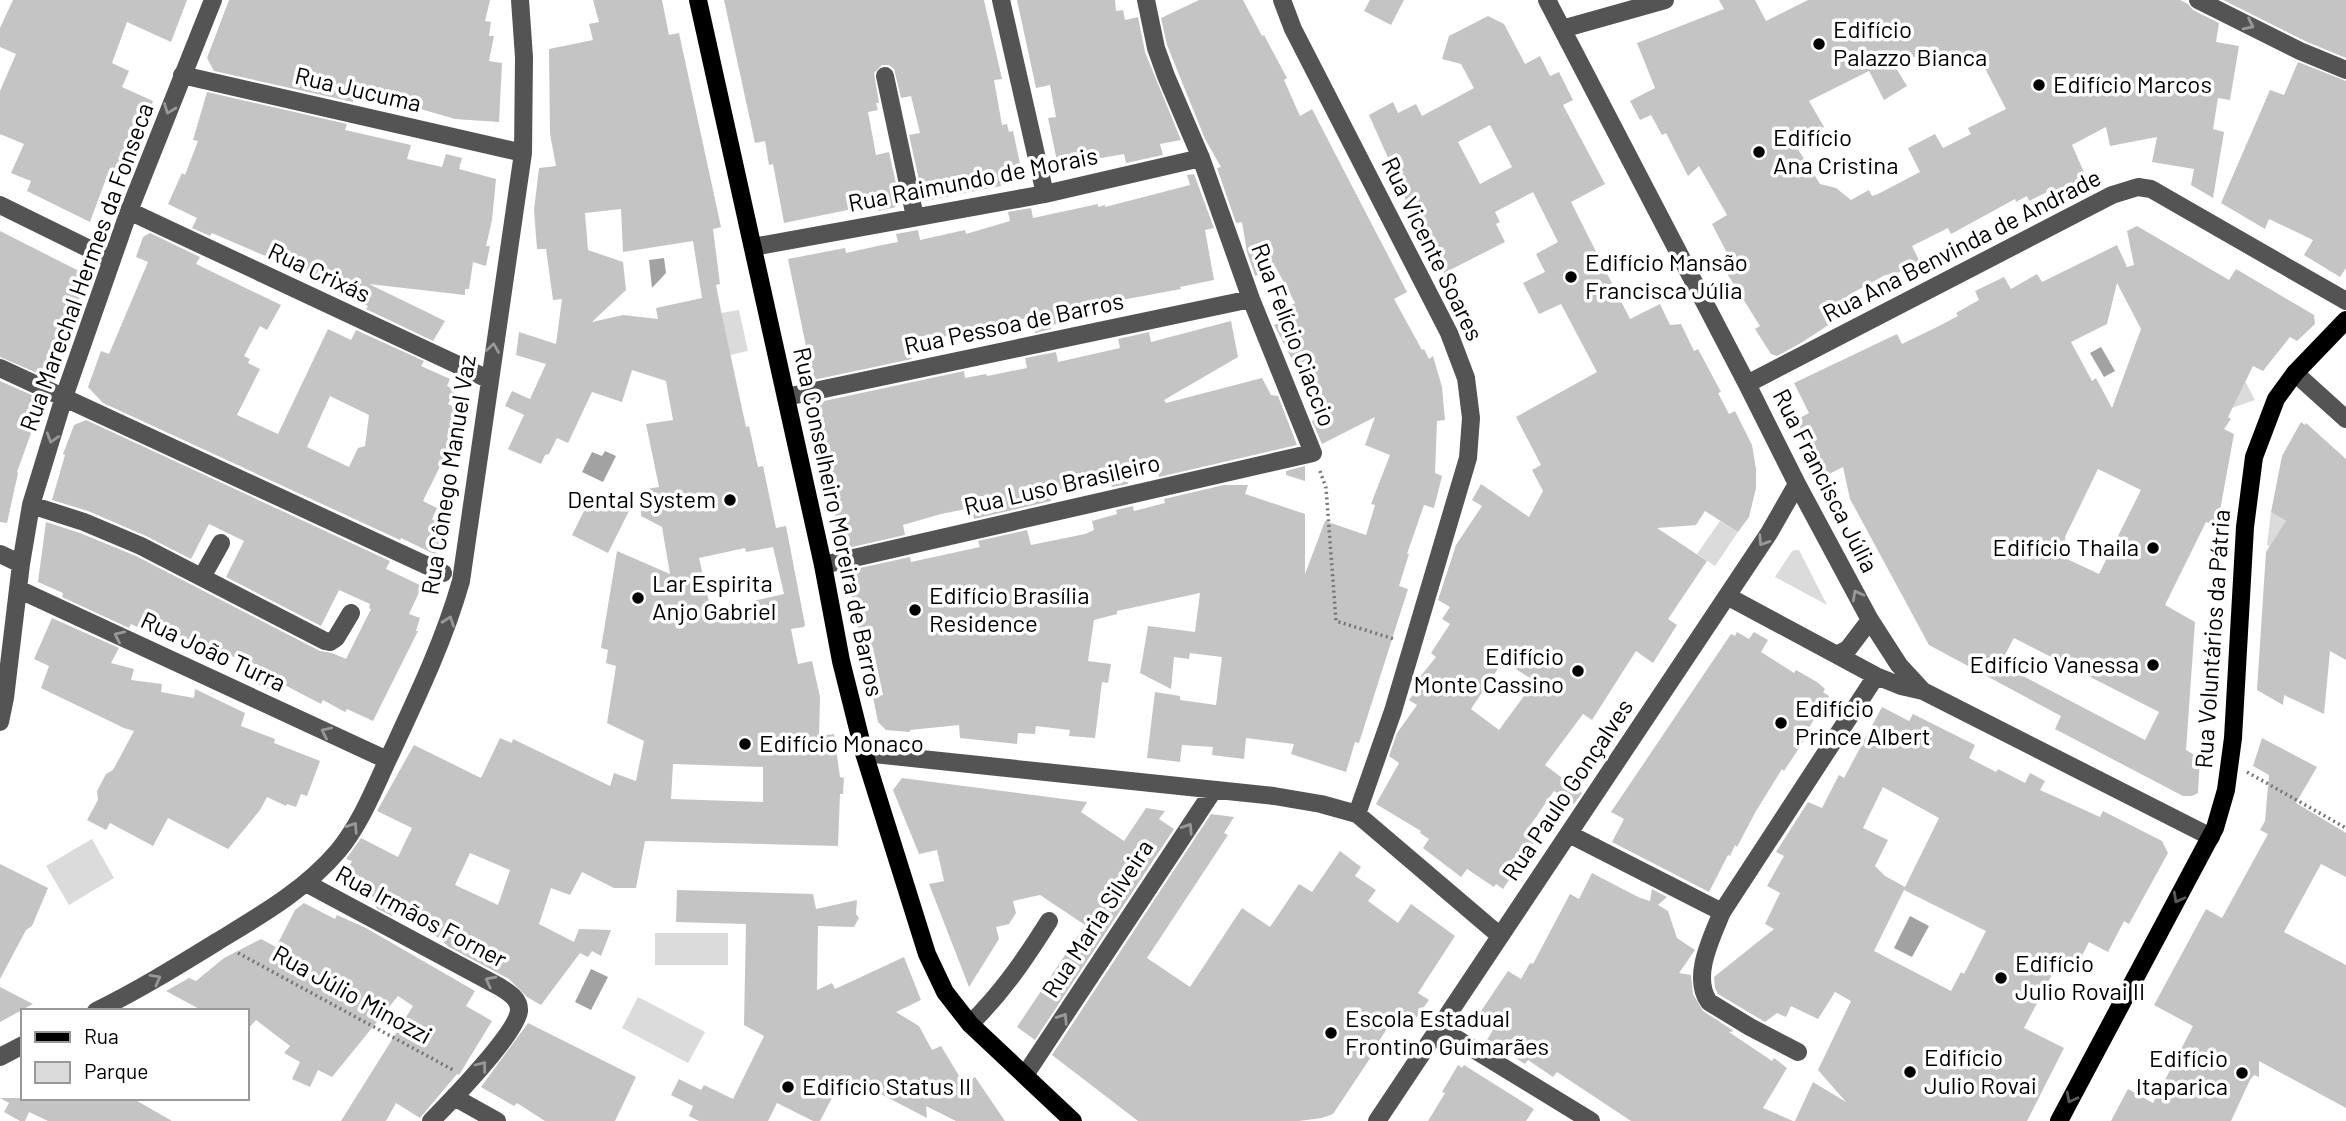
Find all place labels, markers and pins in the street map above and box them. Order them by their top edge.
place label: Edifício Palazzo Bianca [1833,14,1987,71]
marker: Edifício Palazzo Bianca [1811,36,1827,52]
place label: Edifício Marcos [2053,69,2212,98]
marker: Edifício Marcos [2031,77,2047,93]
place label: Edifício Ana Cristina [1773,122,1899,179]
marker: Edifício Ana Cristina [1751,144,1767,160]
place label: Edifício Mansão Francisca Júlia [1585,247,1748,304]
marker: Edifício Mansão Francisca Júlia [1563,269,1579,285]
place label: Dental System [567,484,716,513]
marker: Dental System [722,492,738,508]
place label: Edifício Thaila [1992,532,2139,561]
marker: Edifício Thaila [2145,540,2161,556]
place label: Lar Espirita Anjo Gabriel [652,568,776,625]
place label: Edifício Brasília Residence [929,580,1089,637]
marker: Lar Espirita Anjo Gabriel [630,590,646,606]
marker: Edifício Brasília Residence [907,602,923,618]
place label: Edifício Monte Cassino [1413,641,1564,698]
place label: Edifício Vanessa [1970,649,2139,678]
marker: Edifício Vanessa [2145,657,2161,673]
marker: Edifício Monte Cassino [1570,663,1586,679]
place label: Edifício Prince Albert [1795,693,1930,750]
marker: Edifício Prince Albert [1773,715,1789,731]
place label: Edifício Monaco [759,728,924,757]
marker: Edifício Monaco [737,736,753,752]
place label: Edifício Julio Rovai II [2015,948,2145,1005]
marker: Edifício Julio Rovai II [1993,970,2009,986]
place label: Escola Estadual Frontino Guimarães [1345,1003,1549,1060]
marker: Escola Estadual Frontino Guimarães [1323,1025,1339,1041]
place label: Edifício Julio Rovai [1924,1042,2037,1099]
place label: Edifício Itaparica [2136,1043,2228,1100]
marker: Edifício Julio Rovai [1902,1064,1918,1080]
marker: Edifício Itaparica [2234,1065,2250,1081]
place label: Edifício Status II [802,1071,971,1100]
marker: Edifício Status II [780,1079,796,1095]

